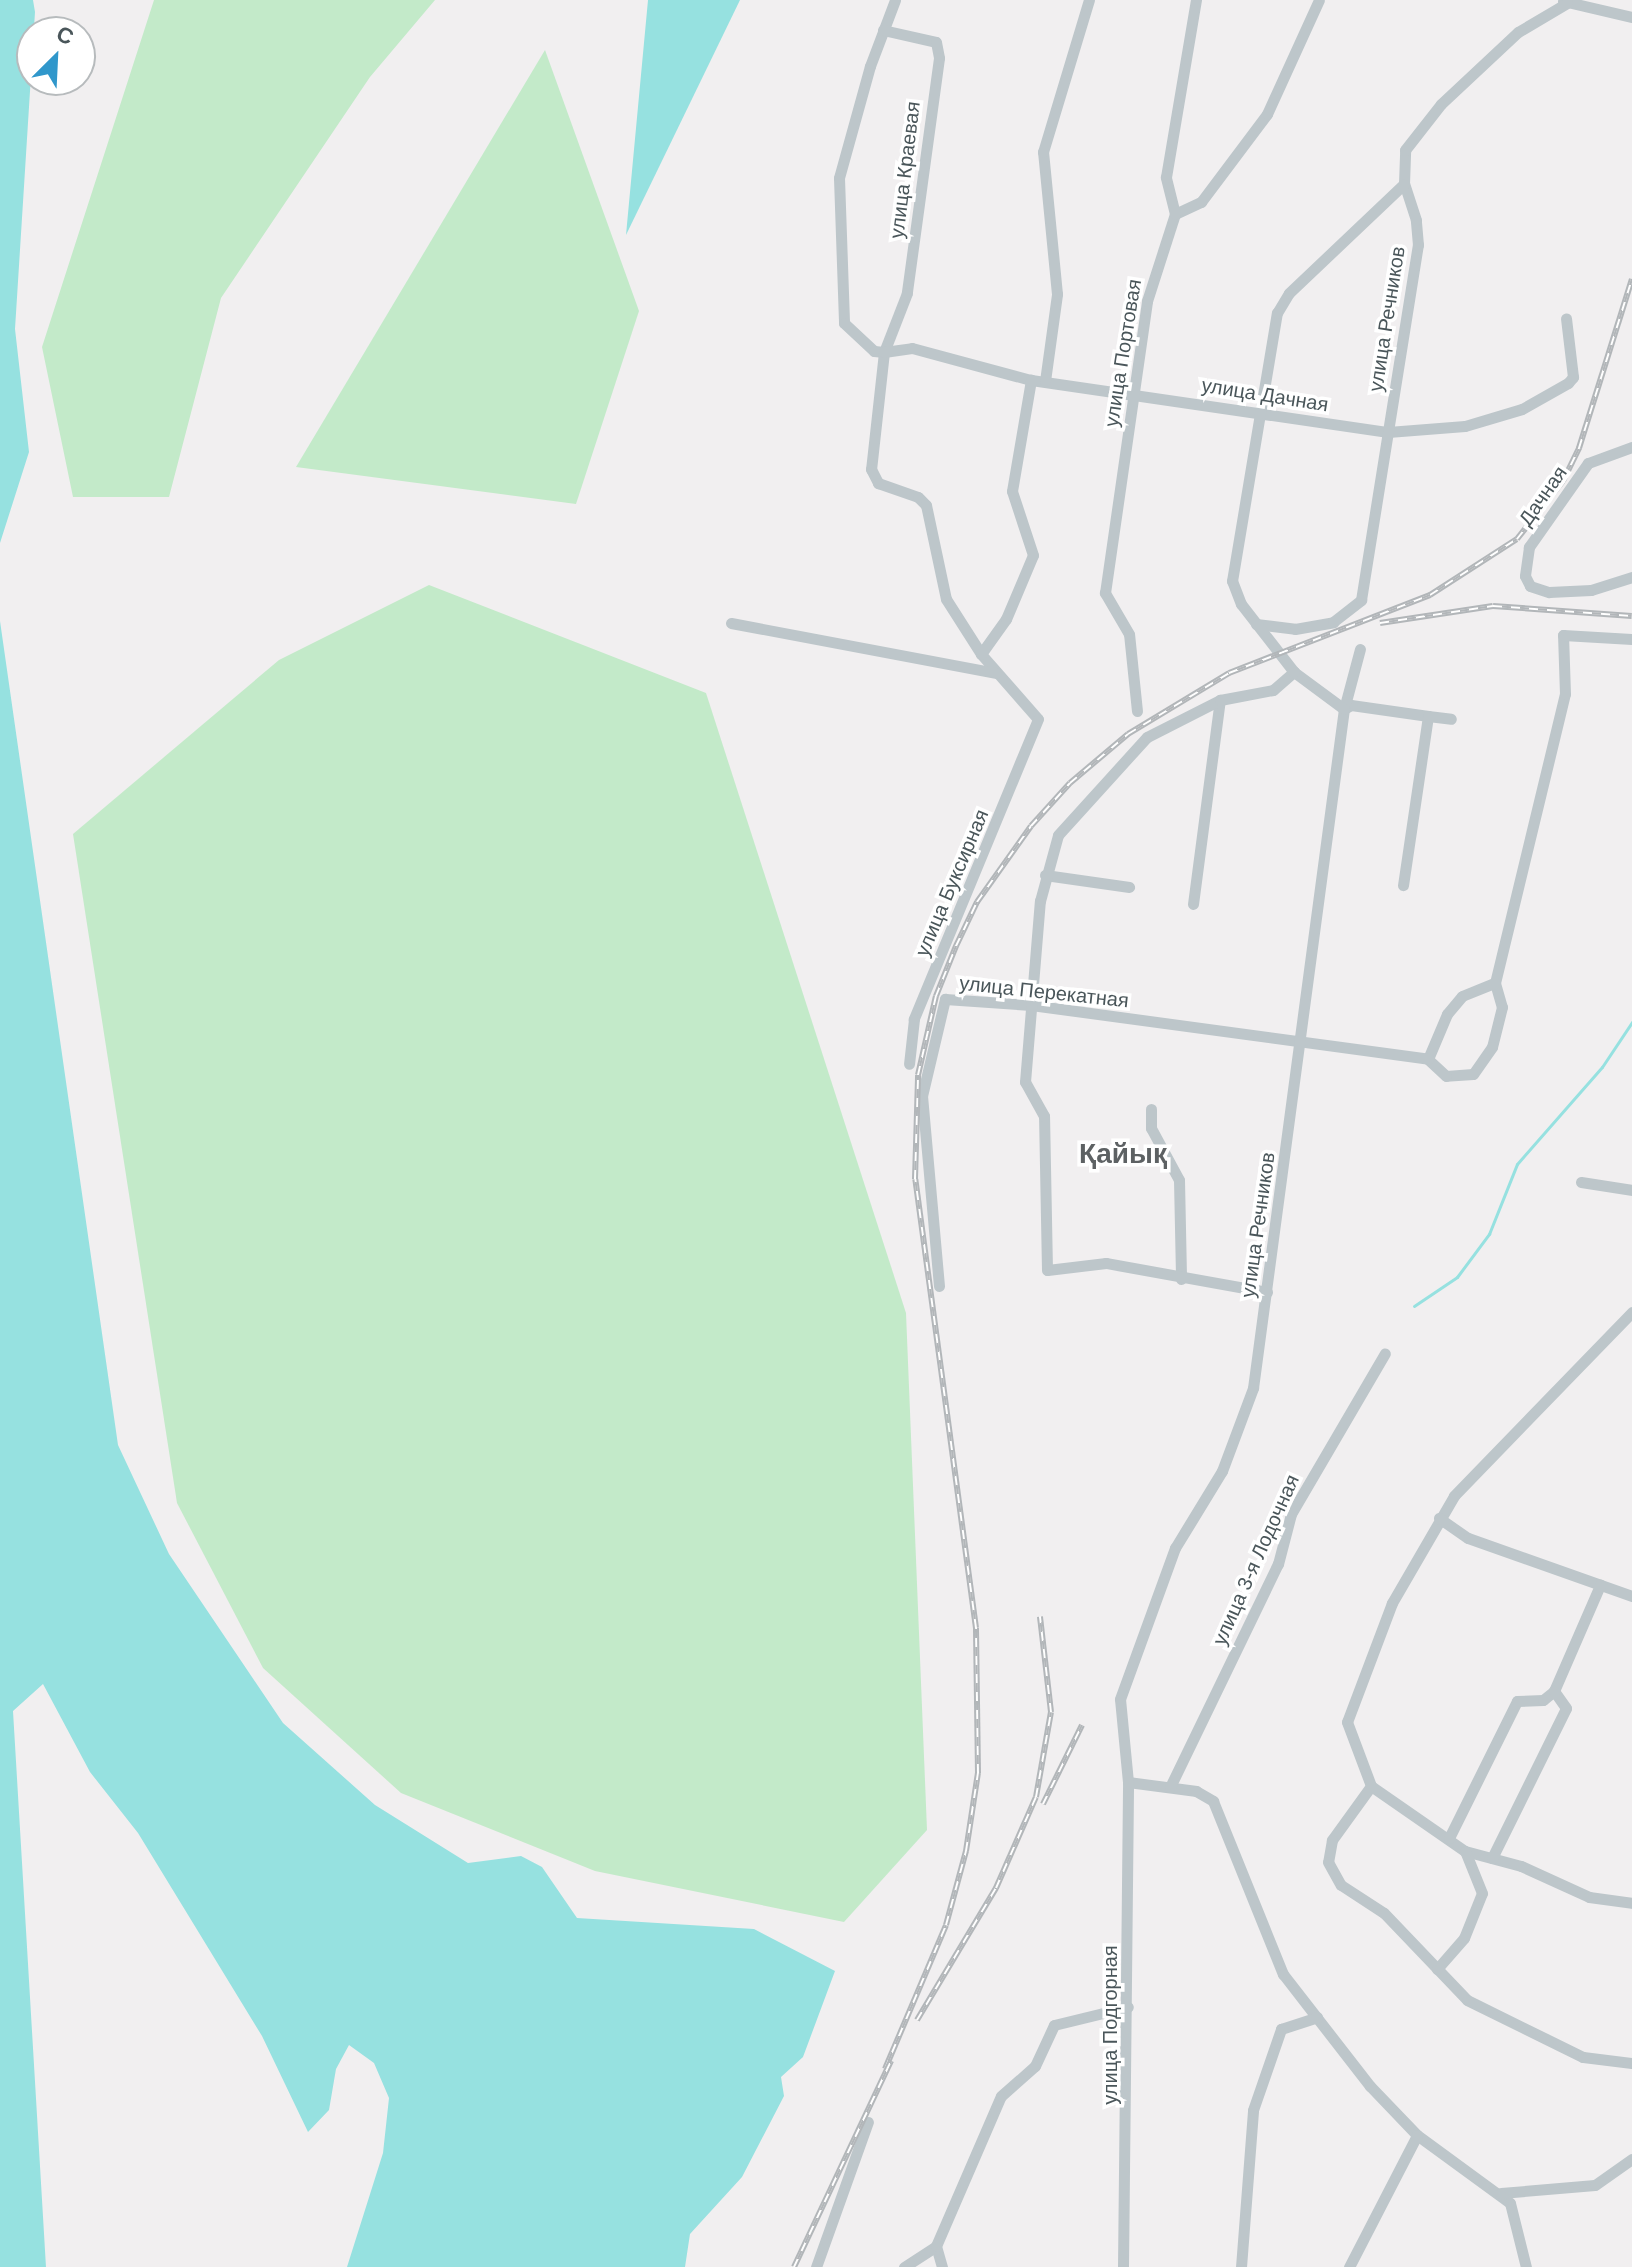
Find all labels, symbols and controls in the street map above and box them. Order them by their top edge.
north arrow [16,16,96,96]
text: С [53,21,77,50]
street label: улица Краевая [885,100,925,240]
street label: улица Речников [1364,245,1410,393]
street label: улица Портовая [1099,277,1147,429]
street label: улица Дачная [1200,373,1330,417]
street label: Дачная [1514,461,1572,531]
street label: улица Буксирная [910,806,994,960]
street label: улица Перекатная [958,971,1130,1013]
district label: Қайық [1079,1137,1167,1171]
street label: улица Речников [1236,1151,1280,1299]
street label: улица 3-я Лодочная [1208,1471,1304,1649]
street label: улица Подгорная [1098,1945,1122,2105]

